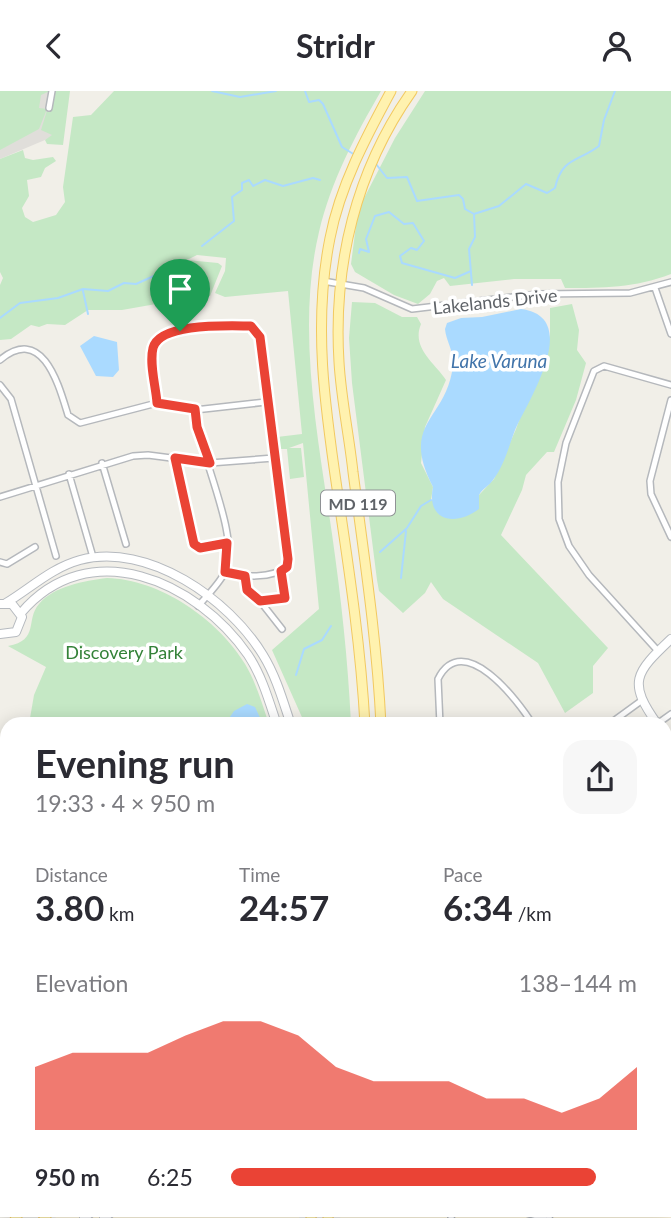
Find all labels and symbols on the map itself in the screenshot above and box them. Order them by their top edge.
pin [150,259,210,331]
street label: Lakelands Drive [432,284,558,318]
water label: Lake Varuna [451,349,547,372]
road number: MD 119 [321,491,395,515]
park label: Discovery Park [65,641,184,663]

